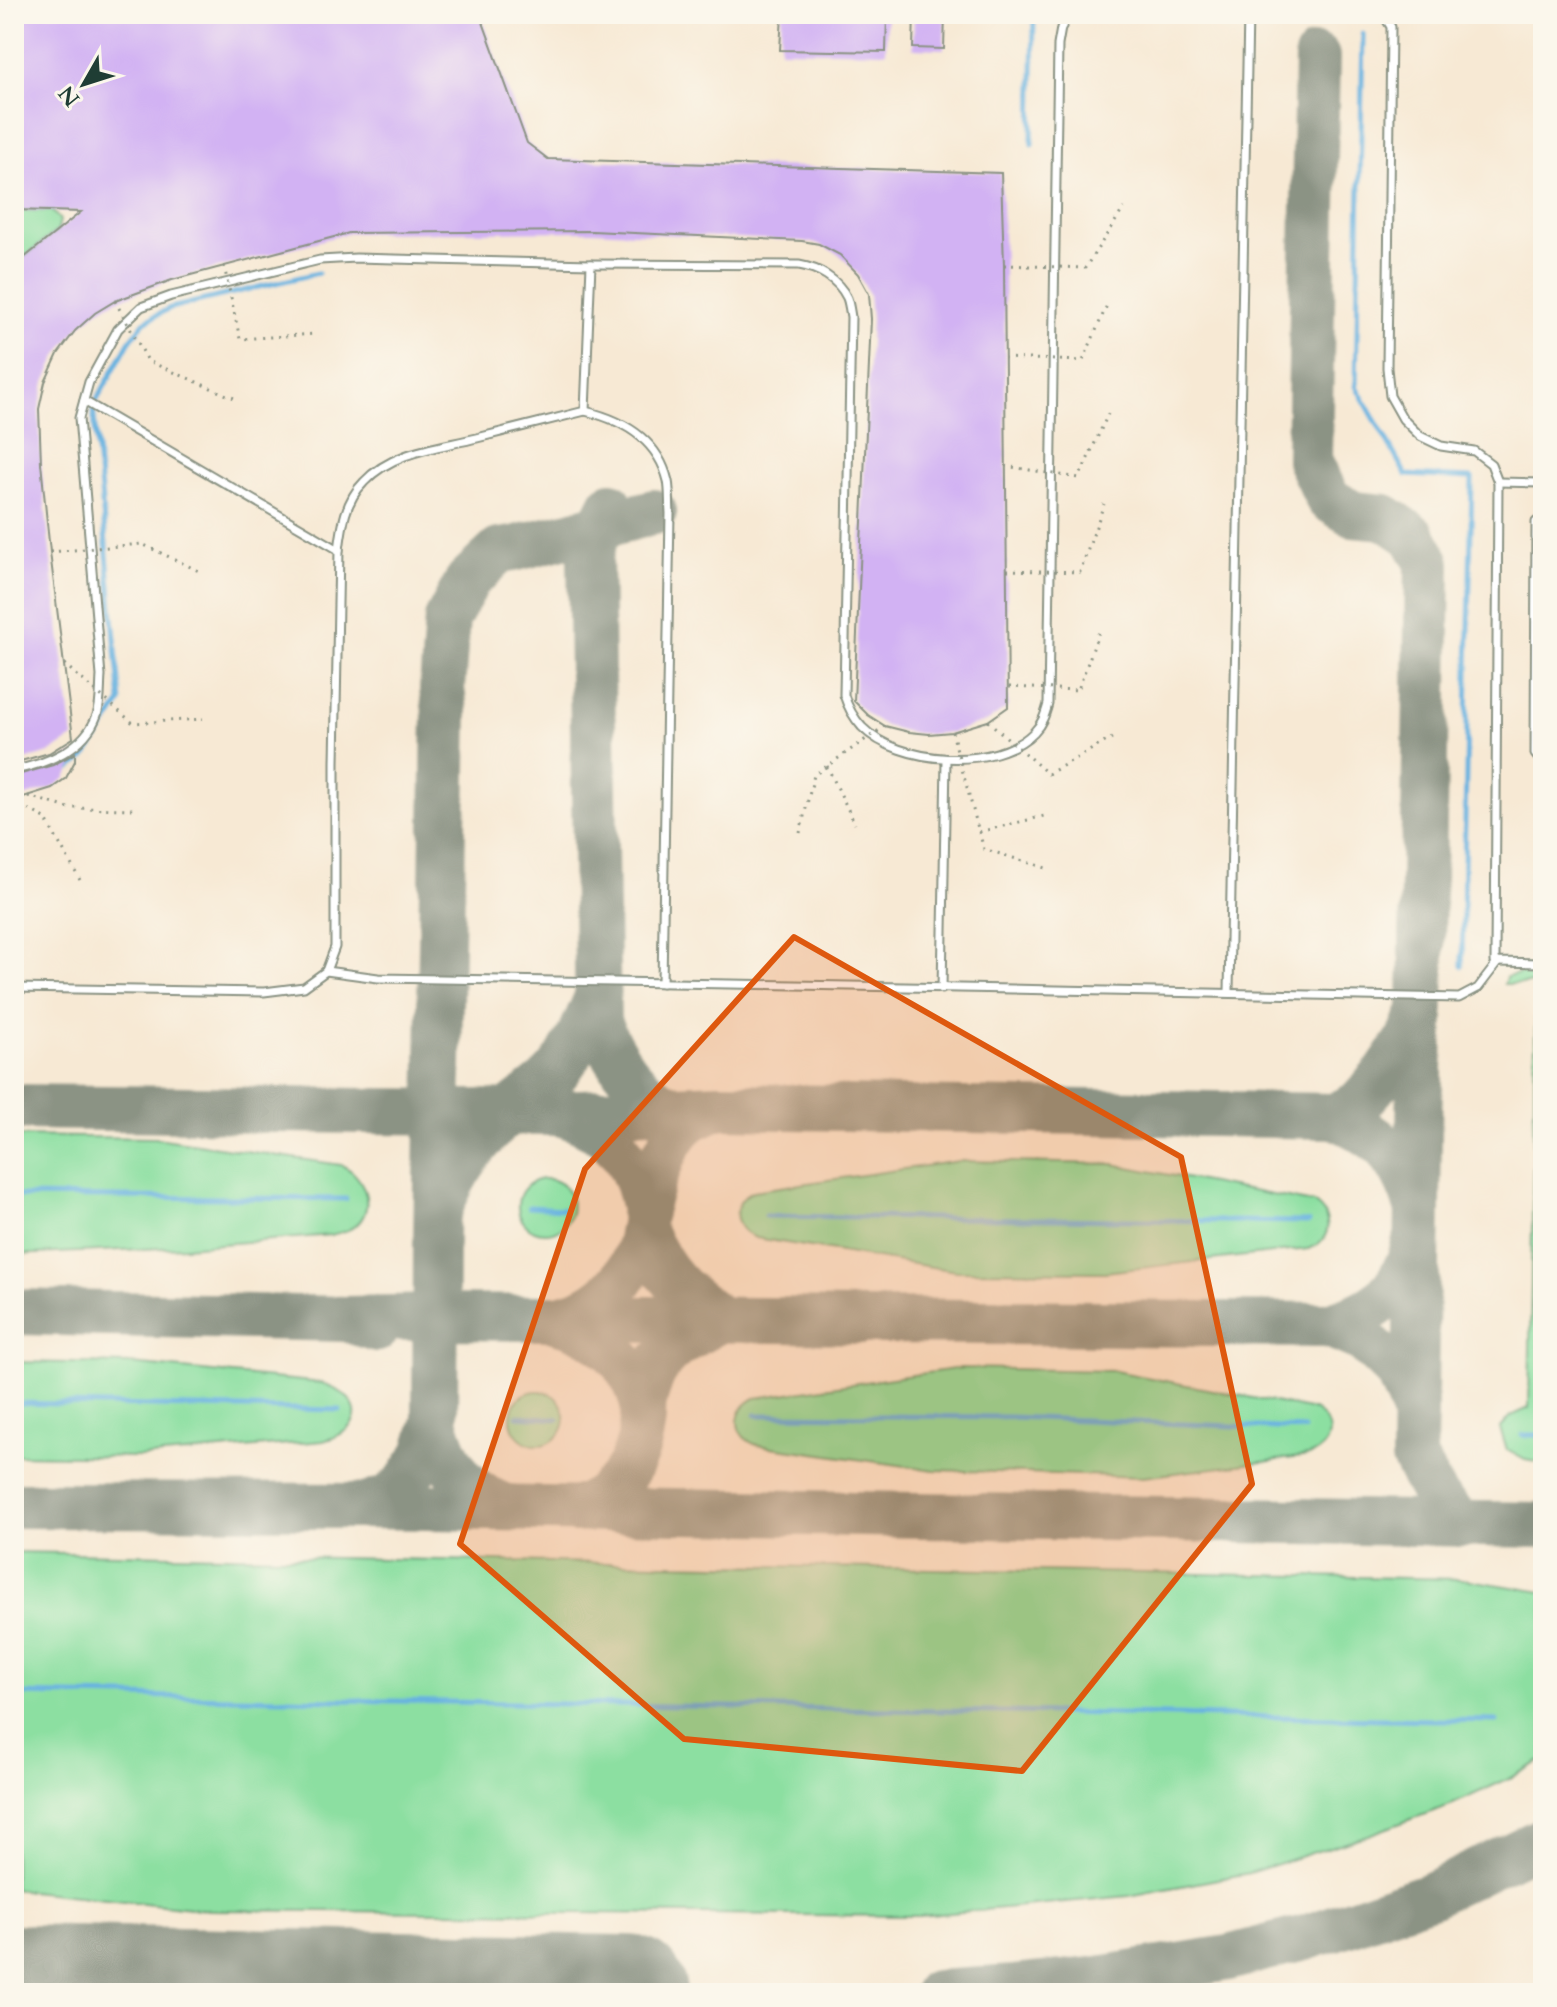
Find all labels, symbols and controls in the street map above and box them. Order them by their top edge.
north arrow [44,44,124,124]
text: N [52,79,87,113]

